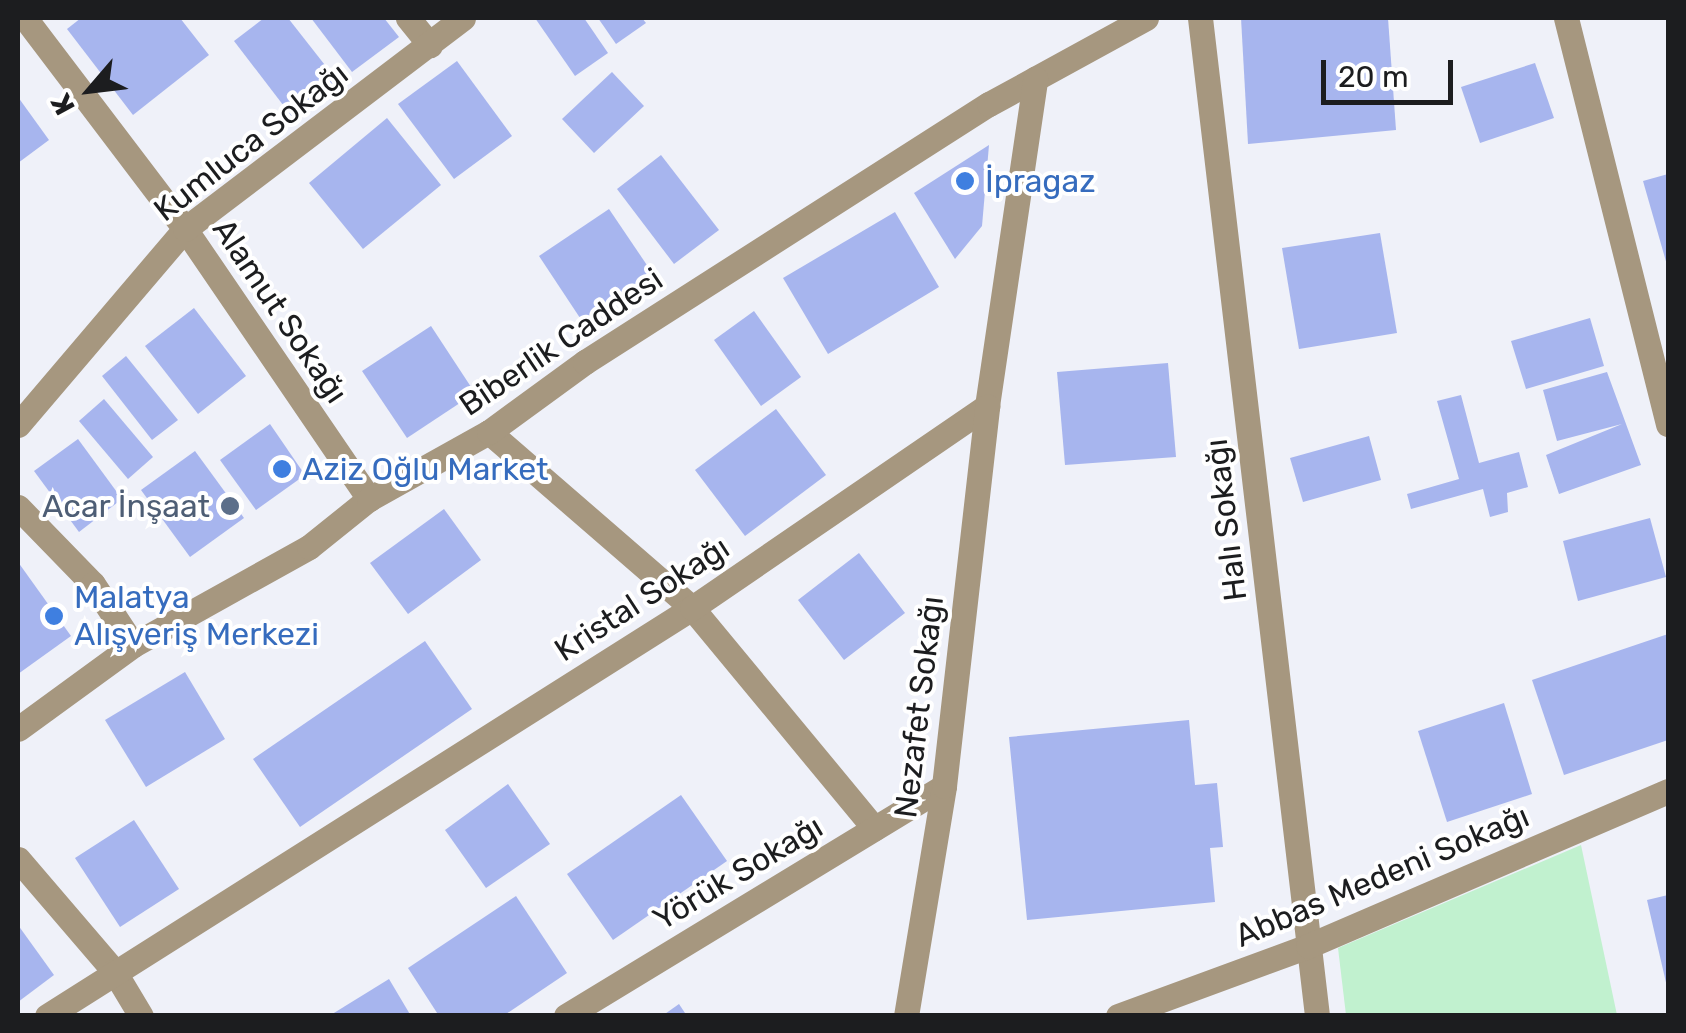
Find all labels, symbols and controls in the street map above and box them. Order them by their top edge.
north arrow [40,40,140,140]
scale bar [1326,40,1458,102]
street label: Kumluca Sokağı [146,54,356,230]
text: 20 m [1338,59,1409,95]
text: K [44,88,82,120]
place label: İpragaz [985,162,1095,200]
marker: İpragaz [954,170,976,192]
street label: Alamut Sokağı [204,212,356,410]
street label: Biberlik Caddesi [452,260,670,424]
street label: Halı Sokağı [1197,437,1255,603]
place label: Aziz Oğlu Market [302,450,549,488]
marker: Aziz Oğlu Market [271,458,293,480]
place label: Acar İnşaat [41,487,210,525]
marker: Acar İnşaat [219,495,241,517]
street label: Kristal Sokağı [548,528,736,670]
place label: Malatya Alışveriş Merkezi [74,579,319,654]
street label: Nezafet Sokağı [886,594,952,820]
marker: Malatya Alışveriş Merkezi [43,605,65,627]
street label: Abbas Medeni Sokağı [1229,797,1535,955]
street label: Yörük Sokağı [646,807,830,939]

